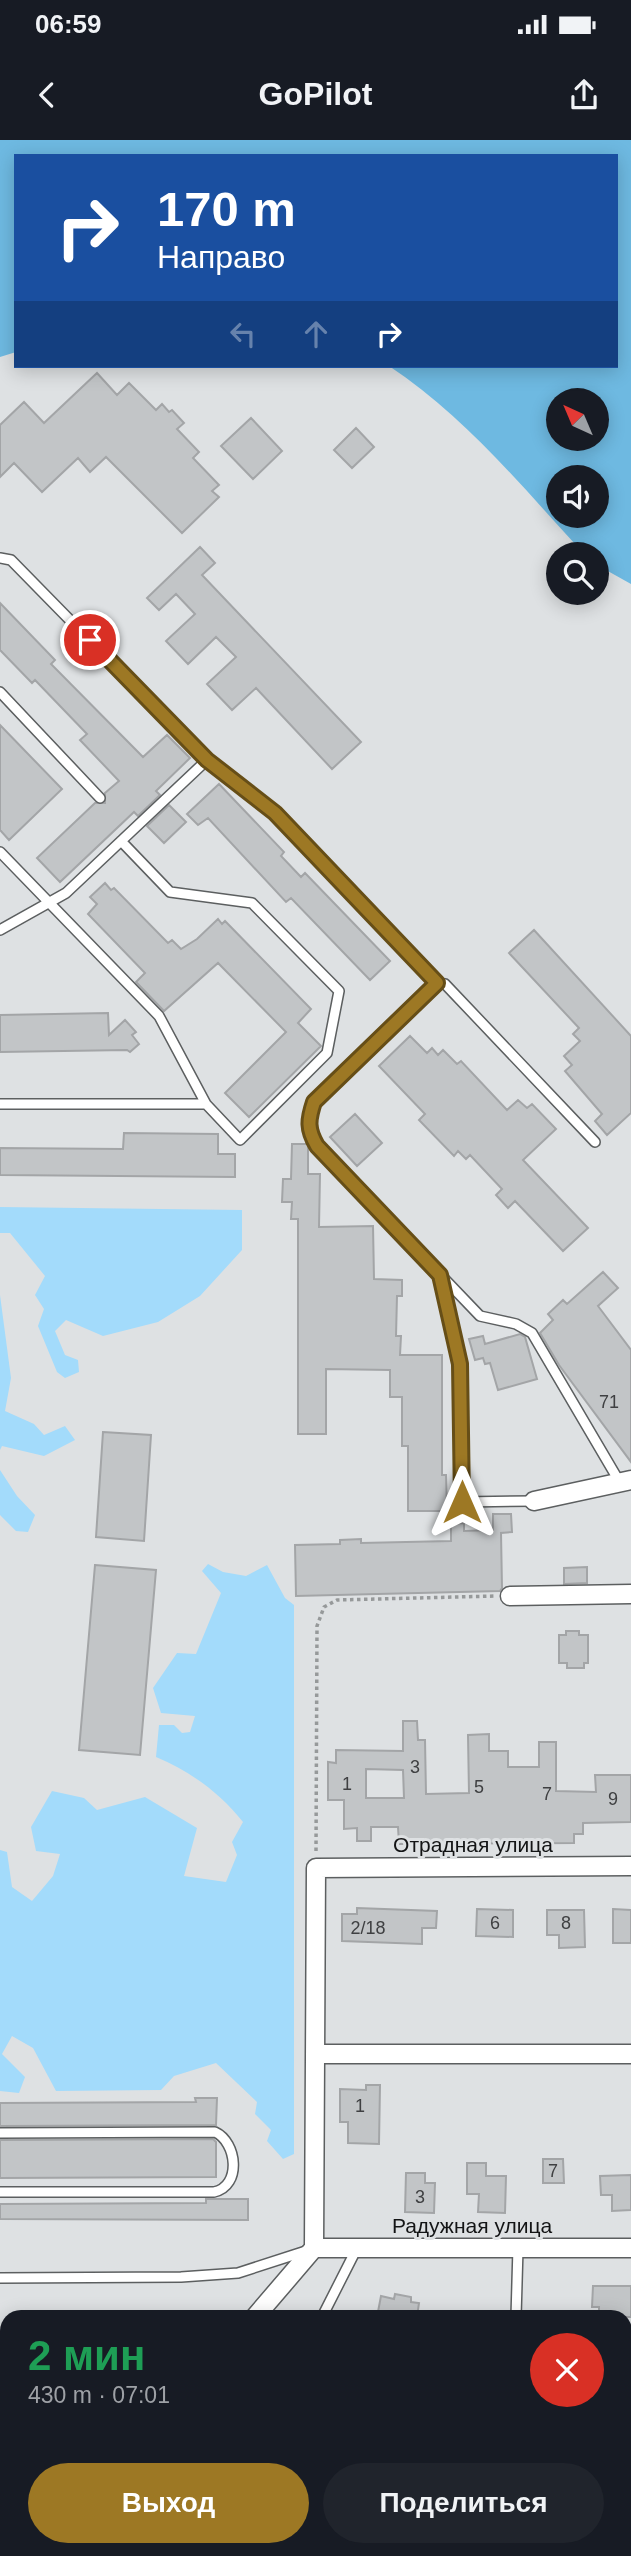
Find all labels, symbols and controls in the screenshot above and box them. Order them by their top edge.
text: 06:59 [35,9,102,39]
icon: back [28,76,66,114]
text: GoPilot [259,76,372,112]
icon: share [565,76,603,114]
icon: right [42,182,133,273]
text: 170 m [157,182,296,236]
text: Направо [157,239,285,275]
icon: left [224,315,262,353]
icon: ahead [297,315,335,353]
icon: right [370,315,408,353]
north arrow [546,388,609,452]
map controls [546,388,609,605]
button: sound [546,465,609,528]
button: search [546,542,609,605]
pin [60,610,120,670]
icon: arrive [71,621,109,659]
house number: 71 [599,1392,619,1412]
position arrow [425,1465,499,1539]
house number: 3 [410,1757,420,1777]
house number: 1 [342,1774,352,1794]
house number: 5 [474,1777,484,1797]
house number: 7 [542,1784,552,1804]
house number: 9 [608,1789,618,1809]
street label: Отрадная улица [393,1833,553,1856]
house number: 6 [490,1913,500,1933]
house number: 8 [561,1913,571,1933]
house number: 2/18 [350,1918,386,1938]
house number: 1 [355,2096,365,2116]
house number: 7 [548,2161,558,2181]
house number: 3 [415,2187,425,2207]
street label: Радужная улица [392,2214,552,2237]
text: 2 мин [28,2332,145,2379]
button: close [530,2333,604,2407]
text: 430 m · 07:01 [28,2382,170,2408]
button: Выход [28,2463,309,2543]
button: Поделиться [323,2463,604,2543]

